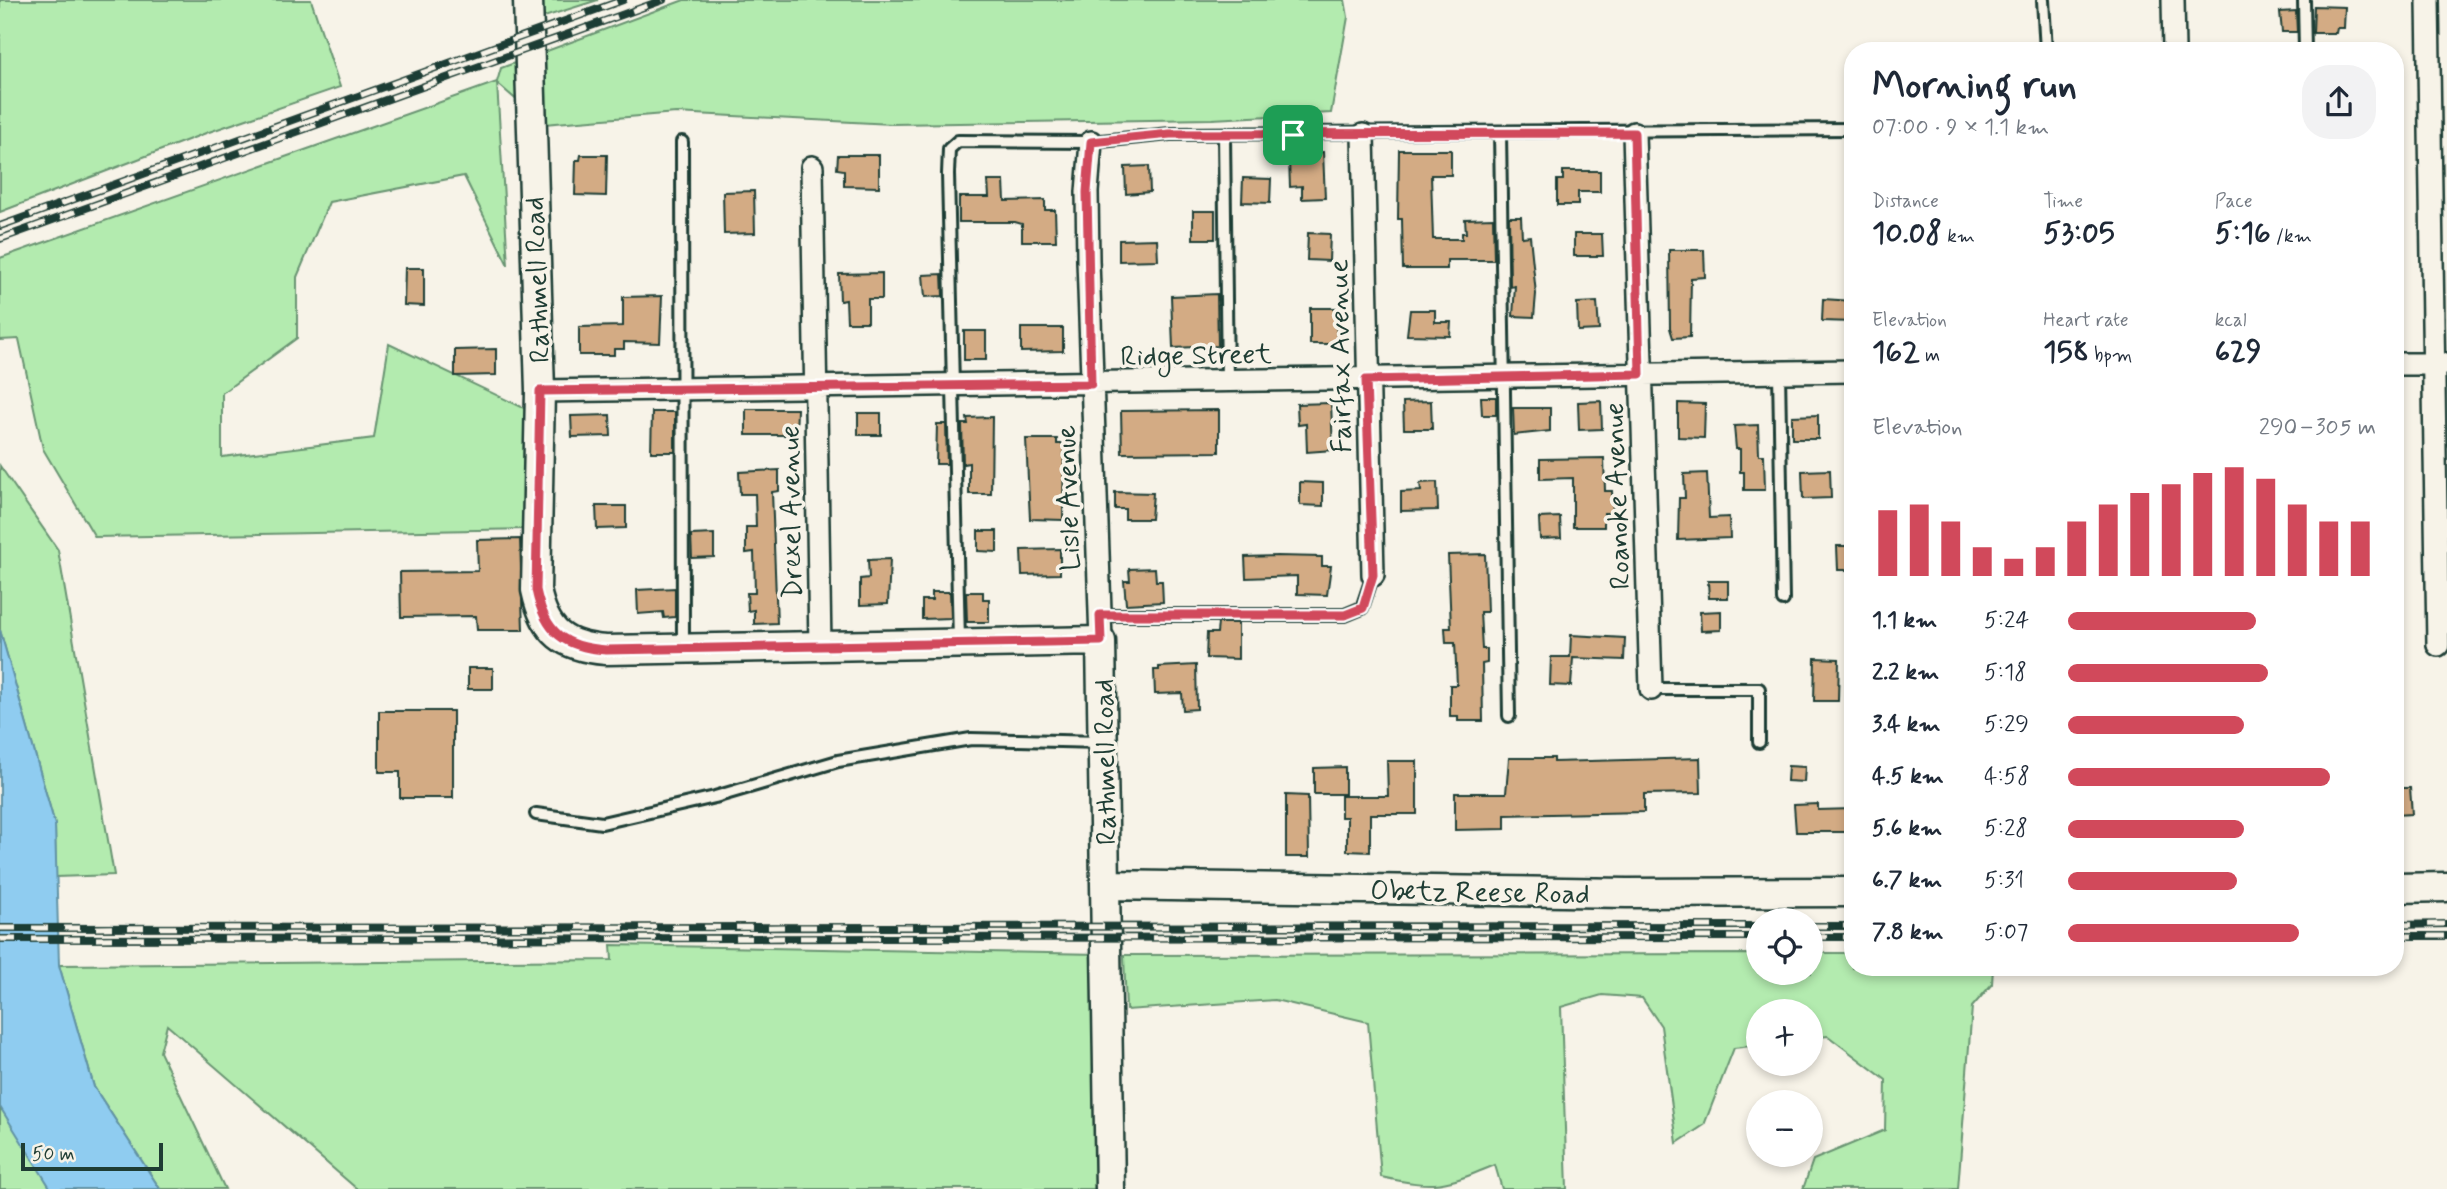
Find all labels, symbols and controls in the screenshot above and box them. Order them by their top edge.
text: Morning run [1872,62,2077,111]
button: share [2302,65,2376,139]
pin [1263,105,1323,165]
text: 07:00 · 9 × 1.1 km [1872,113,2049,143]
icon: arrive [1274,116,1312,154]
text: Distance [1872,189,1939,214]
text: Time [2043,189,2083,214]
text: Pace [2215,189,2252,214]
street label: Rathmell Road [517,196,560,364]
text: 10.08 [1872,214,1942,253]
text: 53:05 [2043,214,2115,253]
text: 5:16 [2215,214,2271,253]
text: km [1942,224,1975,249]
text: /km [2271,224,2312,249]
street label: Fairfax Avenue [1321,259,1362,453]
text: Elevation [1872,308,1947,333]
text: Heart rate [2043,308,2129,333]
text: kcal [2215,308,2247,333]
text: 162 [1872,333,1920,372]
text: 158 [2043,333,2089,372]
text: 629 [2215,333,2262,372]
street label: Ridge Street [1120,337,1273,378]
text: m [1920,343,1940,368]
text: bpm [2089,343,2132,368]
street label: Roanoke Avenue [1597,402,1640,590]
text: Elevation [1872,413,1963,443]
text: 290–305 m [2259,413,2376,443]
street label: Lisle Avenue [1048,424,1091,571]
street label: Drexel Avenue [772,425,813,599]
text: 1.1 km [1872,606,1937,636]
text: 5:24 [1984,606,2029,636]
text: 2.2 km [1872,658,1939,688]
text: 5:18 [1984,658,2027,688]
street label: Rathmell Road [1087,678,1126,845]
text: 3.4 km [1872,710,1940,740]
text: 5:29 [1984,710,2029,740]
text: 4.5 km [1872,762,1944,792]
text: 4:58 [1984,762,2030,792]
text: 5.6 km [1872,814,1942,844]
text: 5:28 [1984,814,2028,844]
text: 6.7 km [1872,866,1942,896]
text: 5:31 [1984,866,2024,896]
street label: Obetz Reese Road [1370,873,1590,914]
map controls [1746,908,1823,1167]
button: locate [1746,908,1823,985]
text: 7.8 km [1872,918,1943,948]
text: 5:07 [1984,918,2028,948]
button: + [1746,999,1823,1076]
button: − [1746,1090,1823,1167]
scale bar [21,1140,163,1172]
text: 50 m [32,1142,75,1167]

